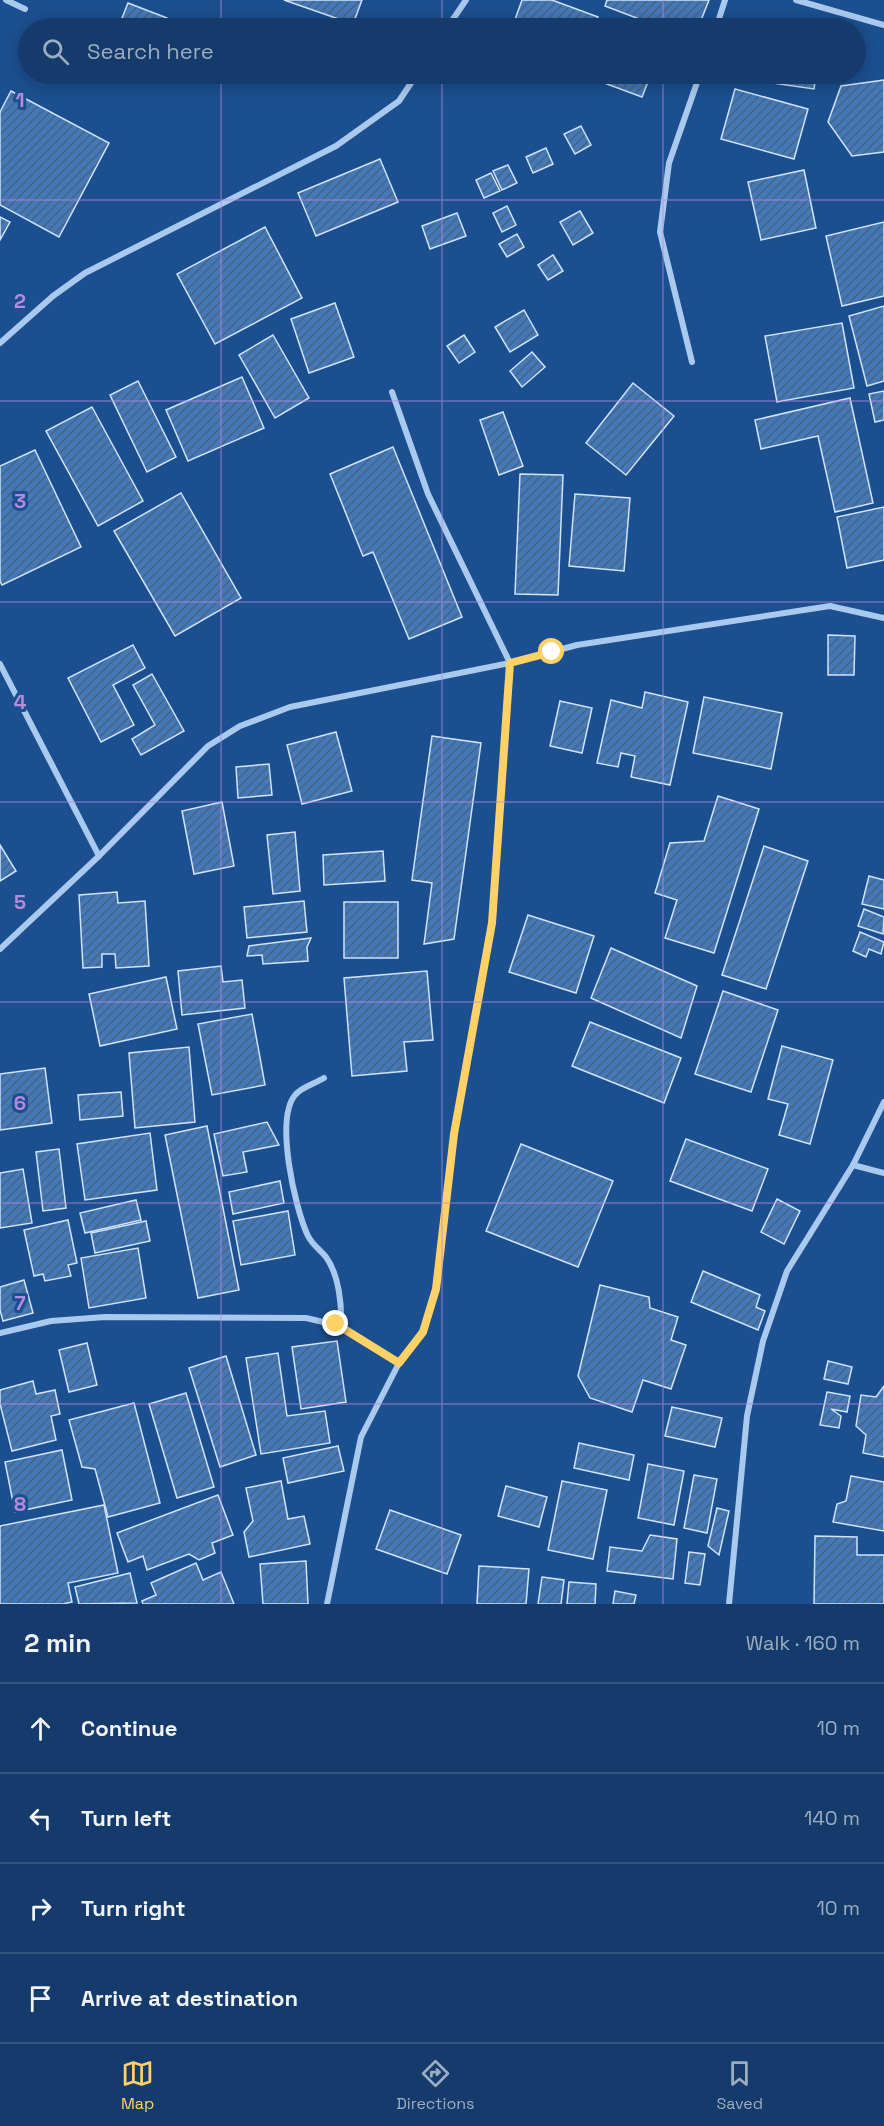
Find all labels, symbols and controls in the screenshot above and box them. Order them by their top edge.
search box [18,18,866,84]
icon: search [39,35,72,68]
text: Search here [87,37,214,65]
text: 1 [15,87,25,113]
text: 2 [14,288,26,314]
text: 3 [14,488,26,514]
route start [538,638,564,664]
text: 4 [14,689,27,715]
text: 5 [14,889,26,915]
text: 6 [14,1090,26,1116]
text: 7 [14,1290,26,1316]
route end [322,1310,348,1336]
text: 8 [14,1491,26,1517]
text: 2 min [24,1626,91,1660]
text: Walk · 160 m [746,1630,860,1656]
icon: ahead [24,1712,57,1745]
text: Continue [81,1714,177,1742]
text: 10 m [816,1715,860,1741]
icon: left [24,1802,57,1835]
text: Turn left [81,1804,171,1832]
text: 140 m [804,1805,860,1831]
icon: right [24,1892,57,1925]
text: Turn right [81,1894,186,1922]
text: 10 m [816,1895,860,1921]
icon: arrive [24,1982,57,2015]
text: Arrive at destination [81,1984,298,2012]
tab: Map [121,2057,154,2114]
tab: Directions [396,2057,475,2114]
tab: Saved [716,2057,763,2114]

